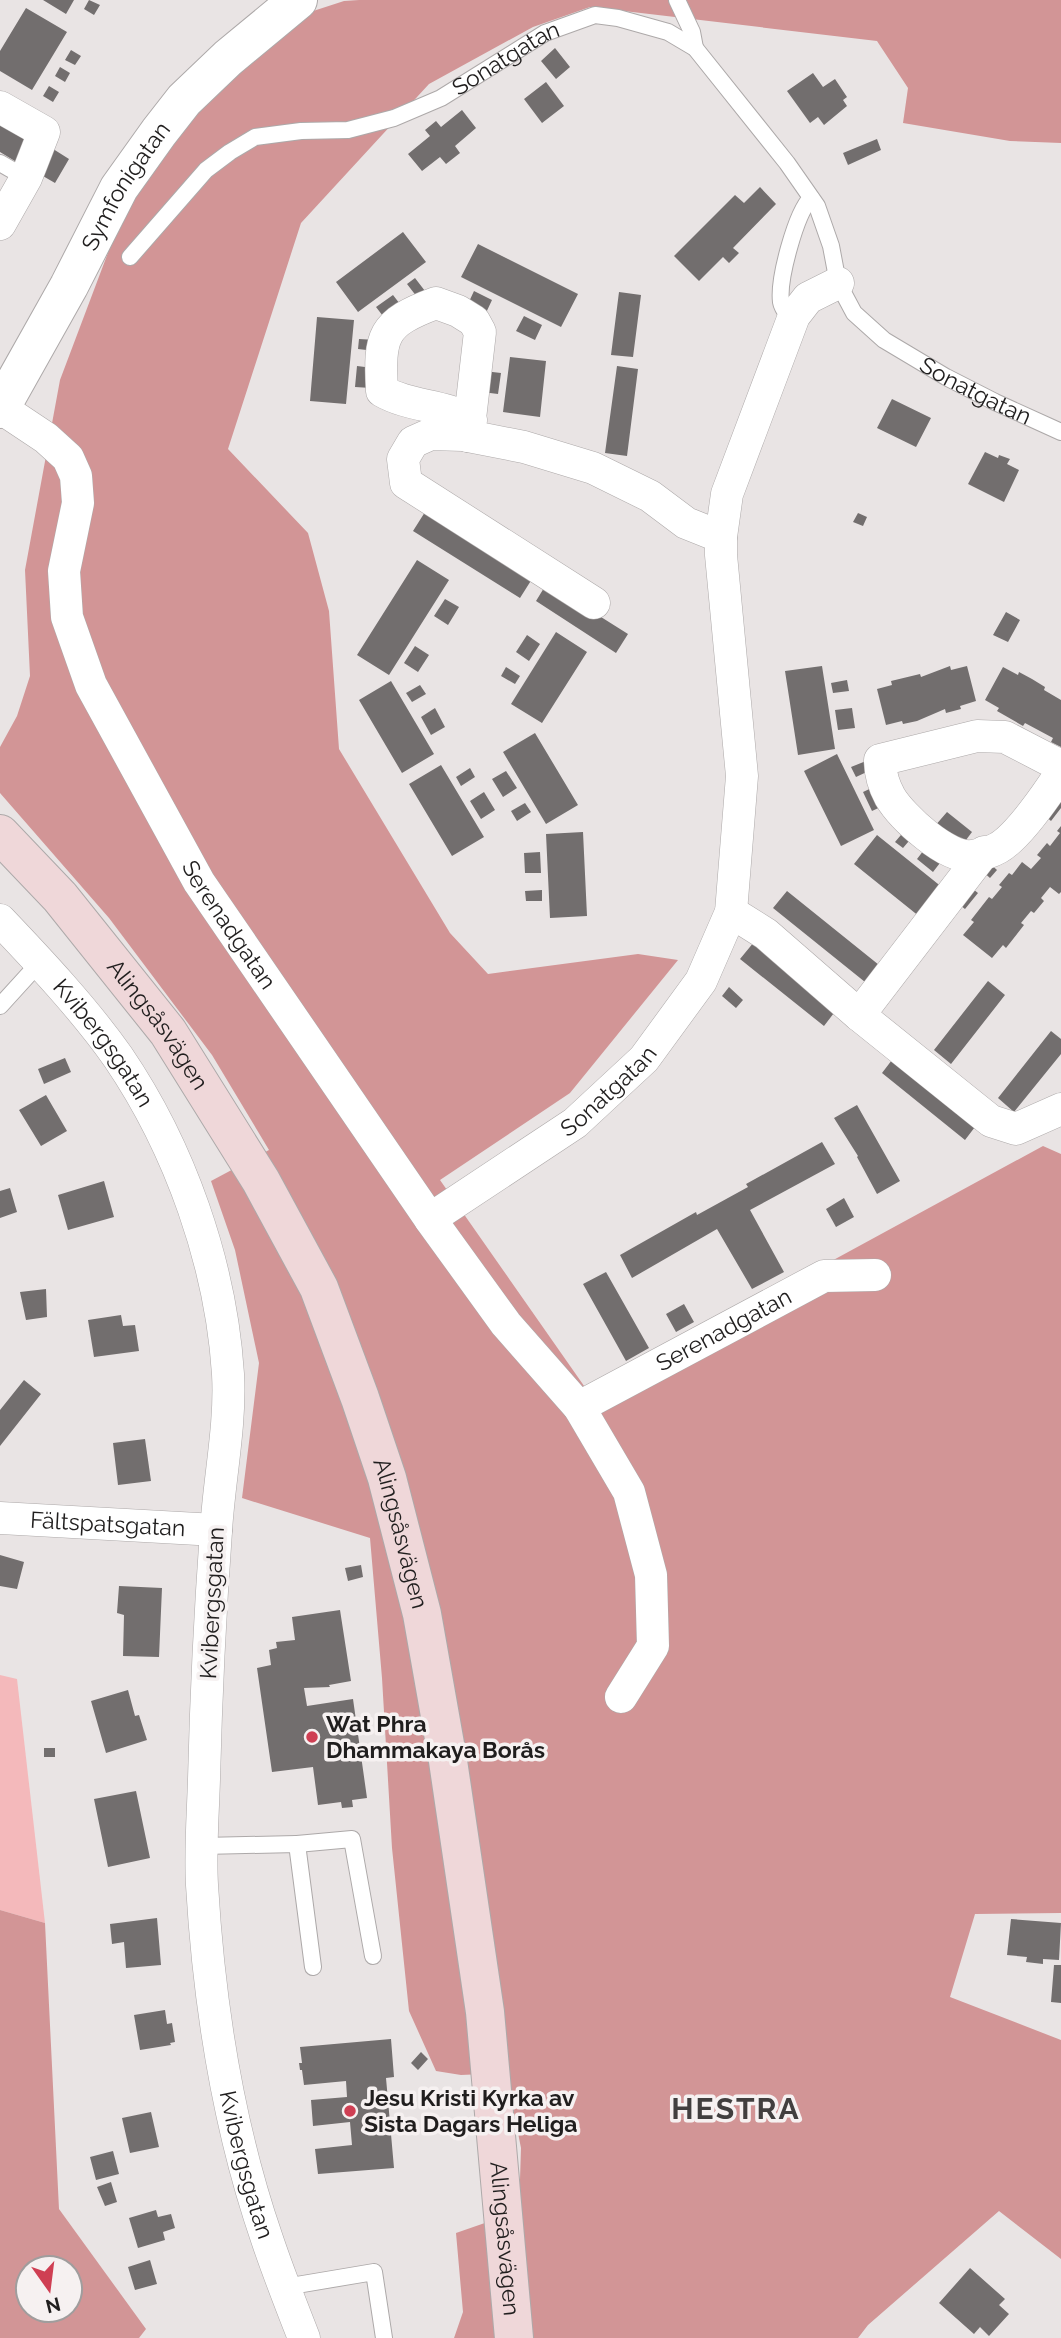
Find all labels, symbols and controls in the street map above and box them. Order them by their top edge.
street label: Sonatgatan [447,15,563,101]
street label: Symfonigatan [75,116,175,255]
street label: Sonatgatan [915,351,1036,430]
street label: Serenadgatan [177,855,282,994]
street label: Alingsåsvägen [102,954,215,1094]
street label: Kvibergsgatan [48,973,160,1111]
street label: Sonatgatan [555,1040,662,1142]
street label: Serenadgatan [651,1282,796,1376]
street label: Alingsåsvägen [368,1454,434,1611]
street label: Fältspatsgatan [29,1506,186,1541]
street label: Kvibergsgatan [194,1526,229,1680]
place label: Wat Phra Dhammakaya Borås [326,1710,545,1763]
marker: Wat Phra Dhammakaya Borås [304,1729,320,1745]
place label: Jesu Kristi Kyrka av Sista Dagars Heliga [364,2084,578,2137]
street label: Kvibergsgatan [215,2088,280,2242]
district label: HESTRA [671,2091,801,2126]
marker: Jesu Kristi Kyrka av Sista Dagars Heliga [342,2103,358,2119]
street label: Alingsåsvägen [485,2160,526,2317]
north arrow [14,2254,84,2324]
text: N [43,2293,63,2318]

